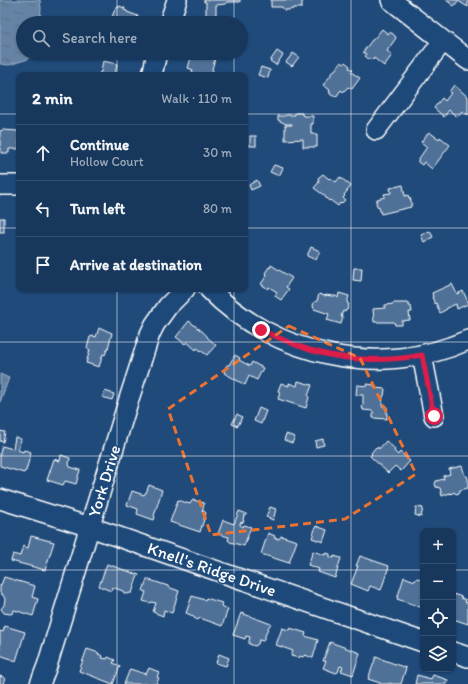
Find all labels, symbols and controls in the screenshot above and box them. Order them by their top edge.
search box [16,16,248,60]
icon: search [30,27,52,49]
text: Search here [62,29,137,47]
text: 2 min [32,88,72,108]
text: Walk · 110 m [161,91,232,106]
text: Continue [70,136,129,154]
icon: ahead [32,142,54,164]
text: 30 m [203,145,232,160]
text: Hollow Court [70,154,144,169]
icon: left [32,198,54,220]
text: Turn left [70,200,125,218]
text: 80 m [203,201,232,216]
icon: arrive [32,254,54,276]
text: Arrive at destination [70,256,202,274]
route end [252,321,270,339]
route start [425,407,443,425]
street label: York Drive [84,442,124,520]
map controls [420,528,456,672]
button: + [420,528,456,564]
street label: Knell's Ridge Drive [145,538,279,600]
button: − [420,564,456,600]
button: locate [420,600,456,636]
button: layers [420,636,456,672]

